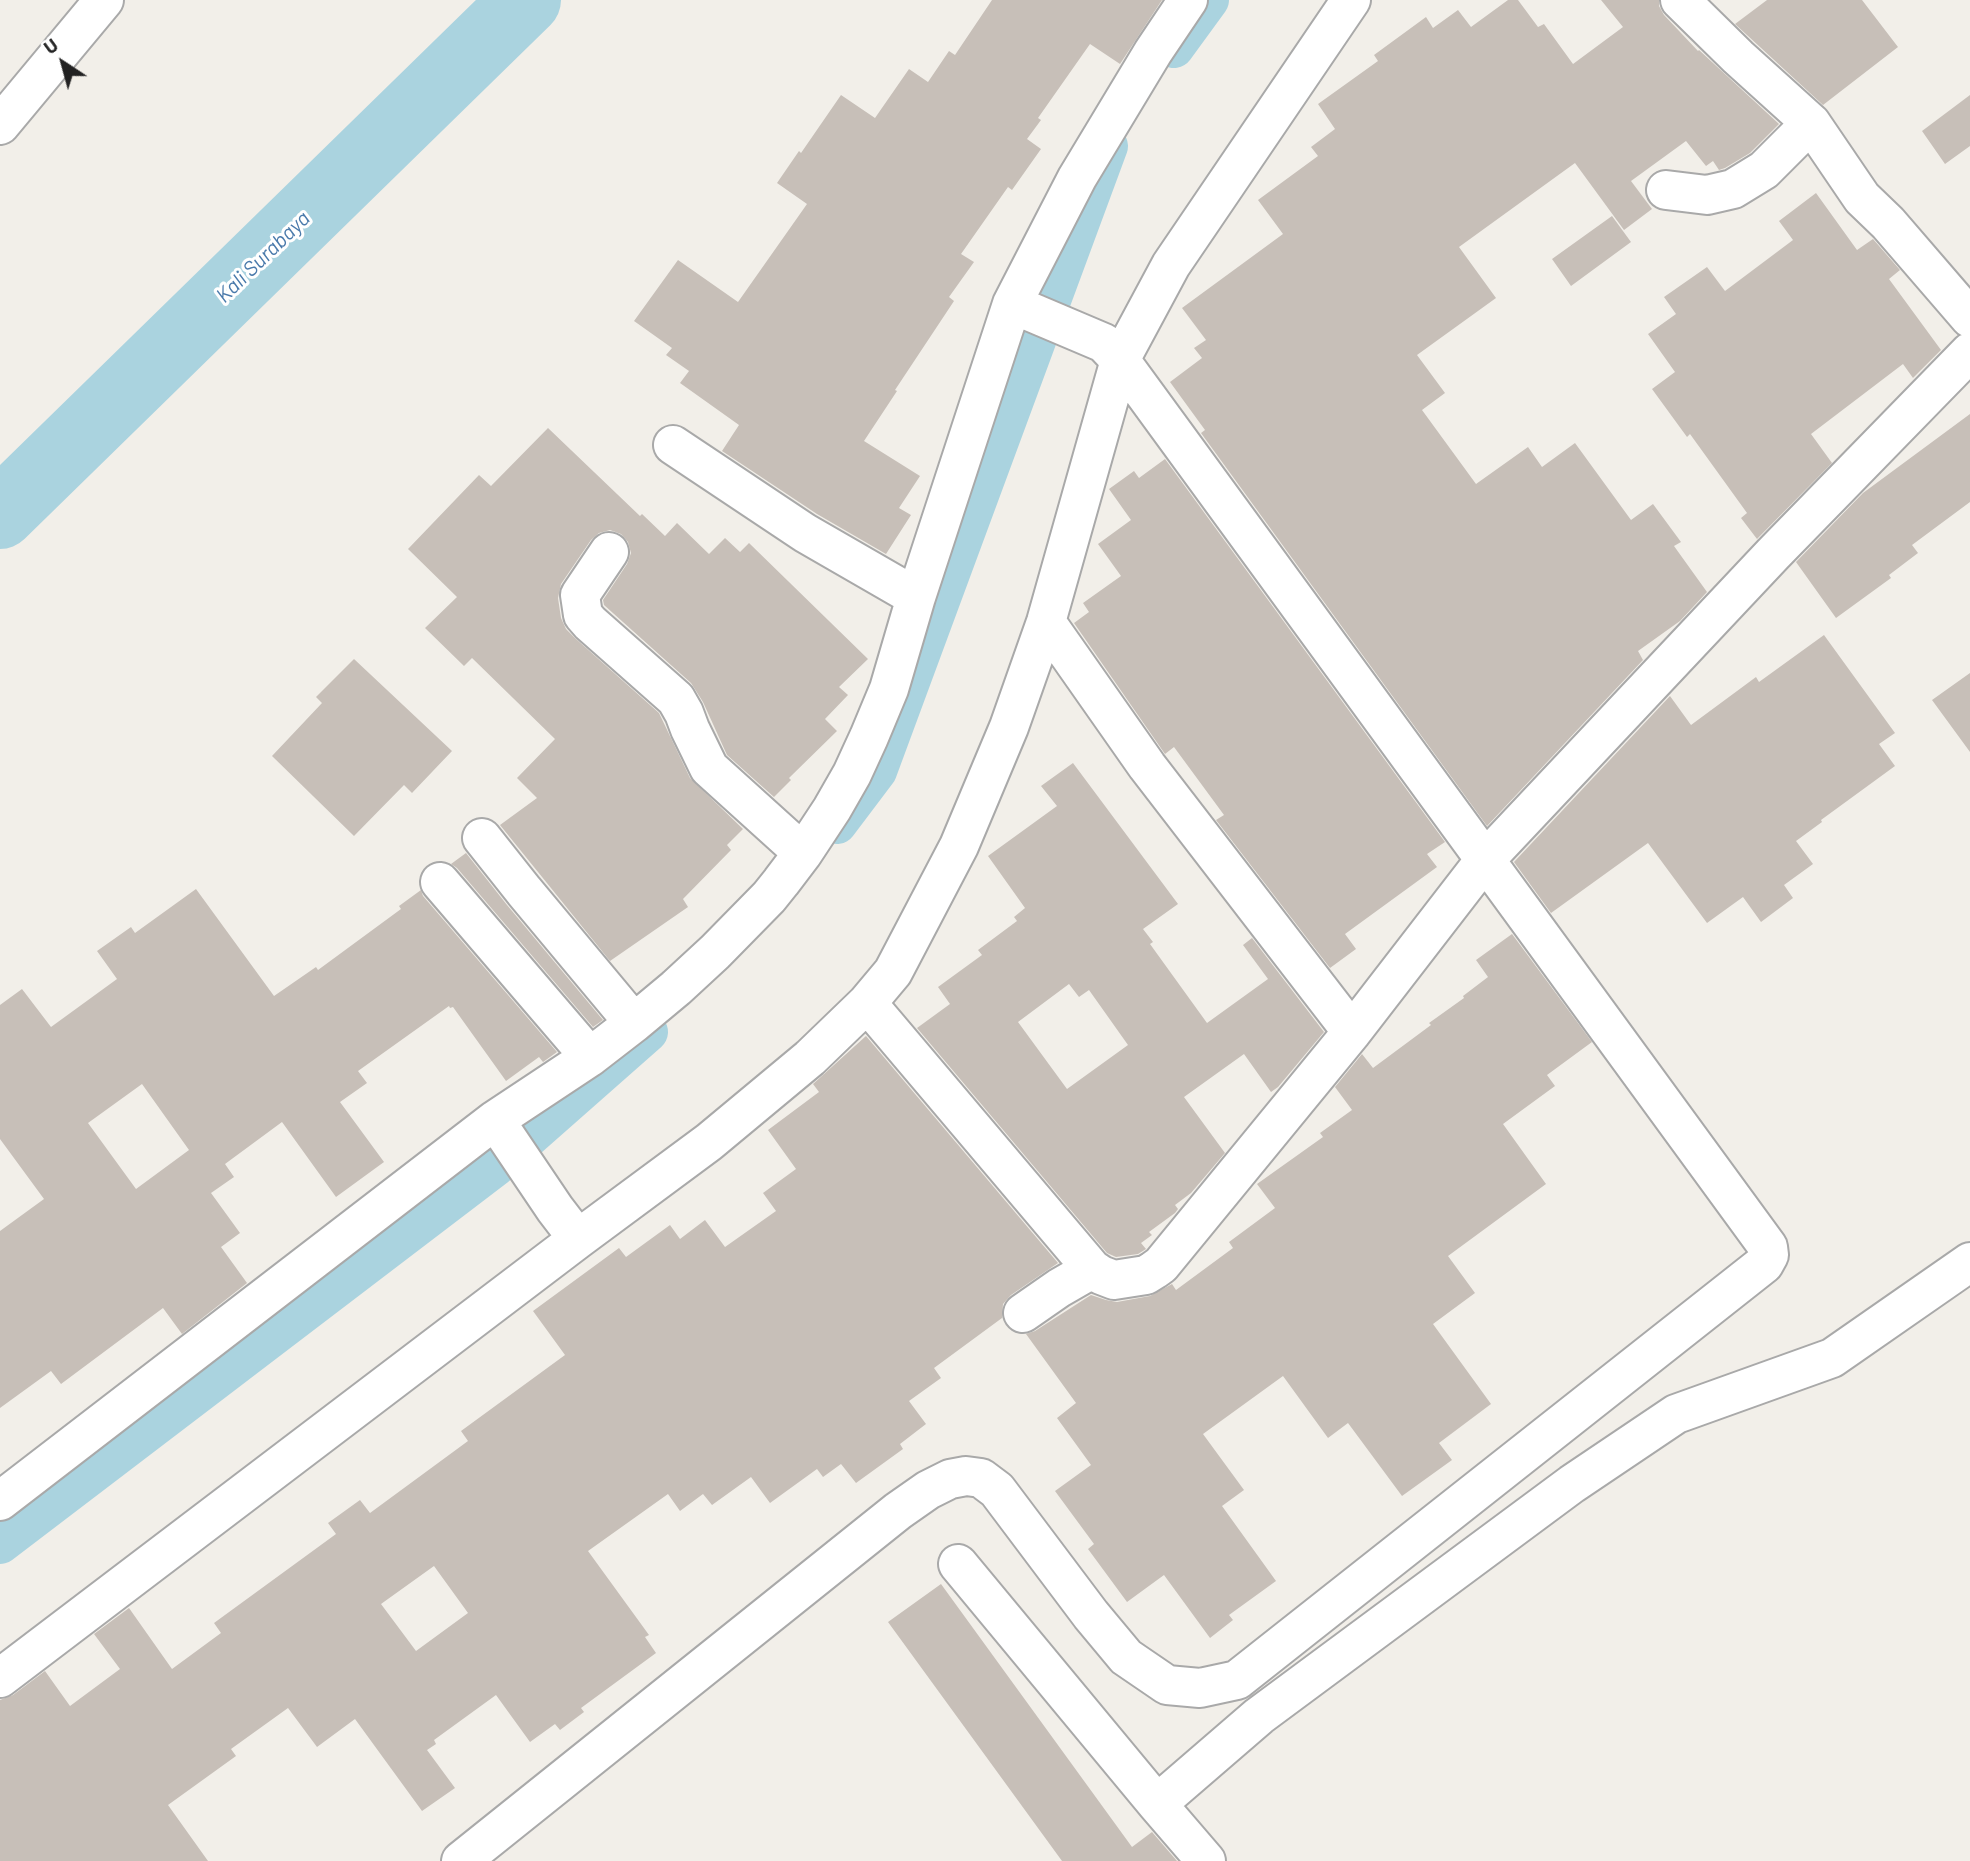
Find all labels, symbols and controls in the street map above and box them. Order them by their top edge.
north arrow [28,28,98,98]
text: U [39,33,62,58]
water label: Kali Surabaya [211,206,315,308]

